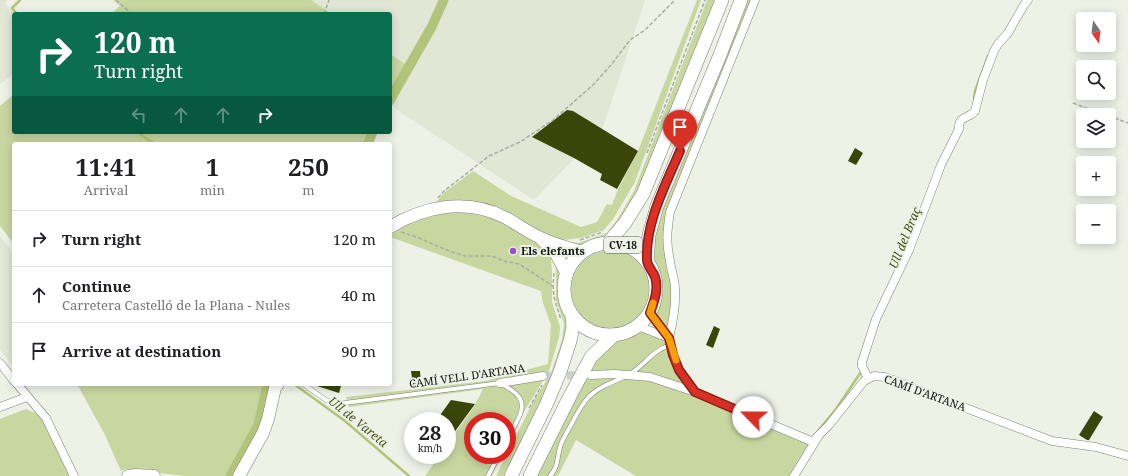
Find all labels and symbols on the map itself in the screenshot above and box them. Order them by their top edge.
north arrow [1076,12,1116,52]
pin [663,110,697,151]
water label: Ull del Braç [885,204,925,271]
road number: CV-18 [604,237,642,253]
place label: Els elefants [521,243,585,258]
marker: Els elefants [508,246,518,256]
street label: CAMÍ VELL D'ARTANA [408,360,526,391]
street label: CAMÍ D'ARTANA [882,371,968,414]
water label: Ull de Vareta [325,392,392,451]
position arrow [732,396,774,438]
speed limit sign: 30 [464,412,516,464]

